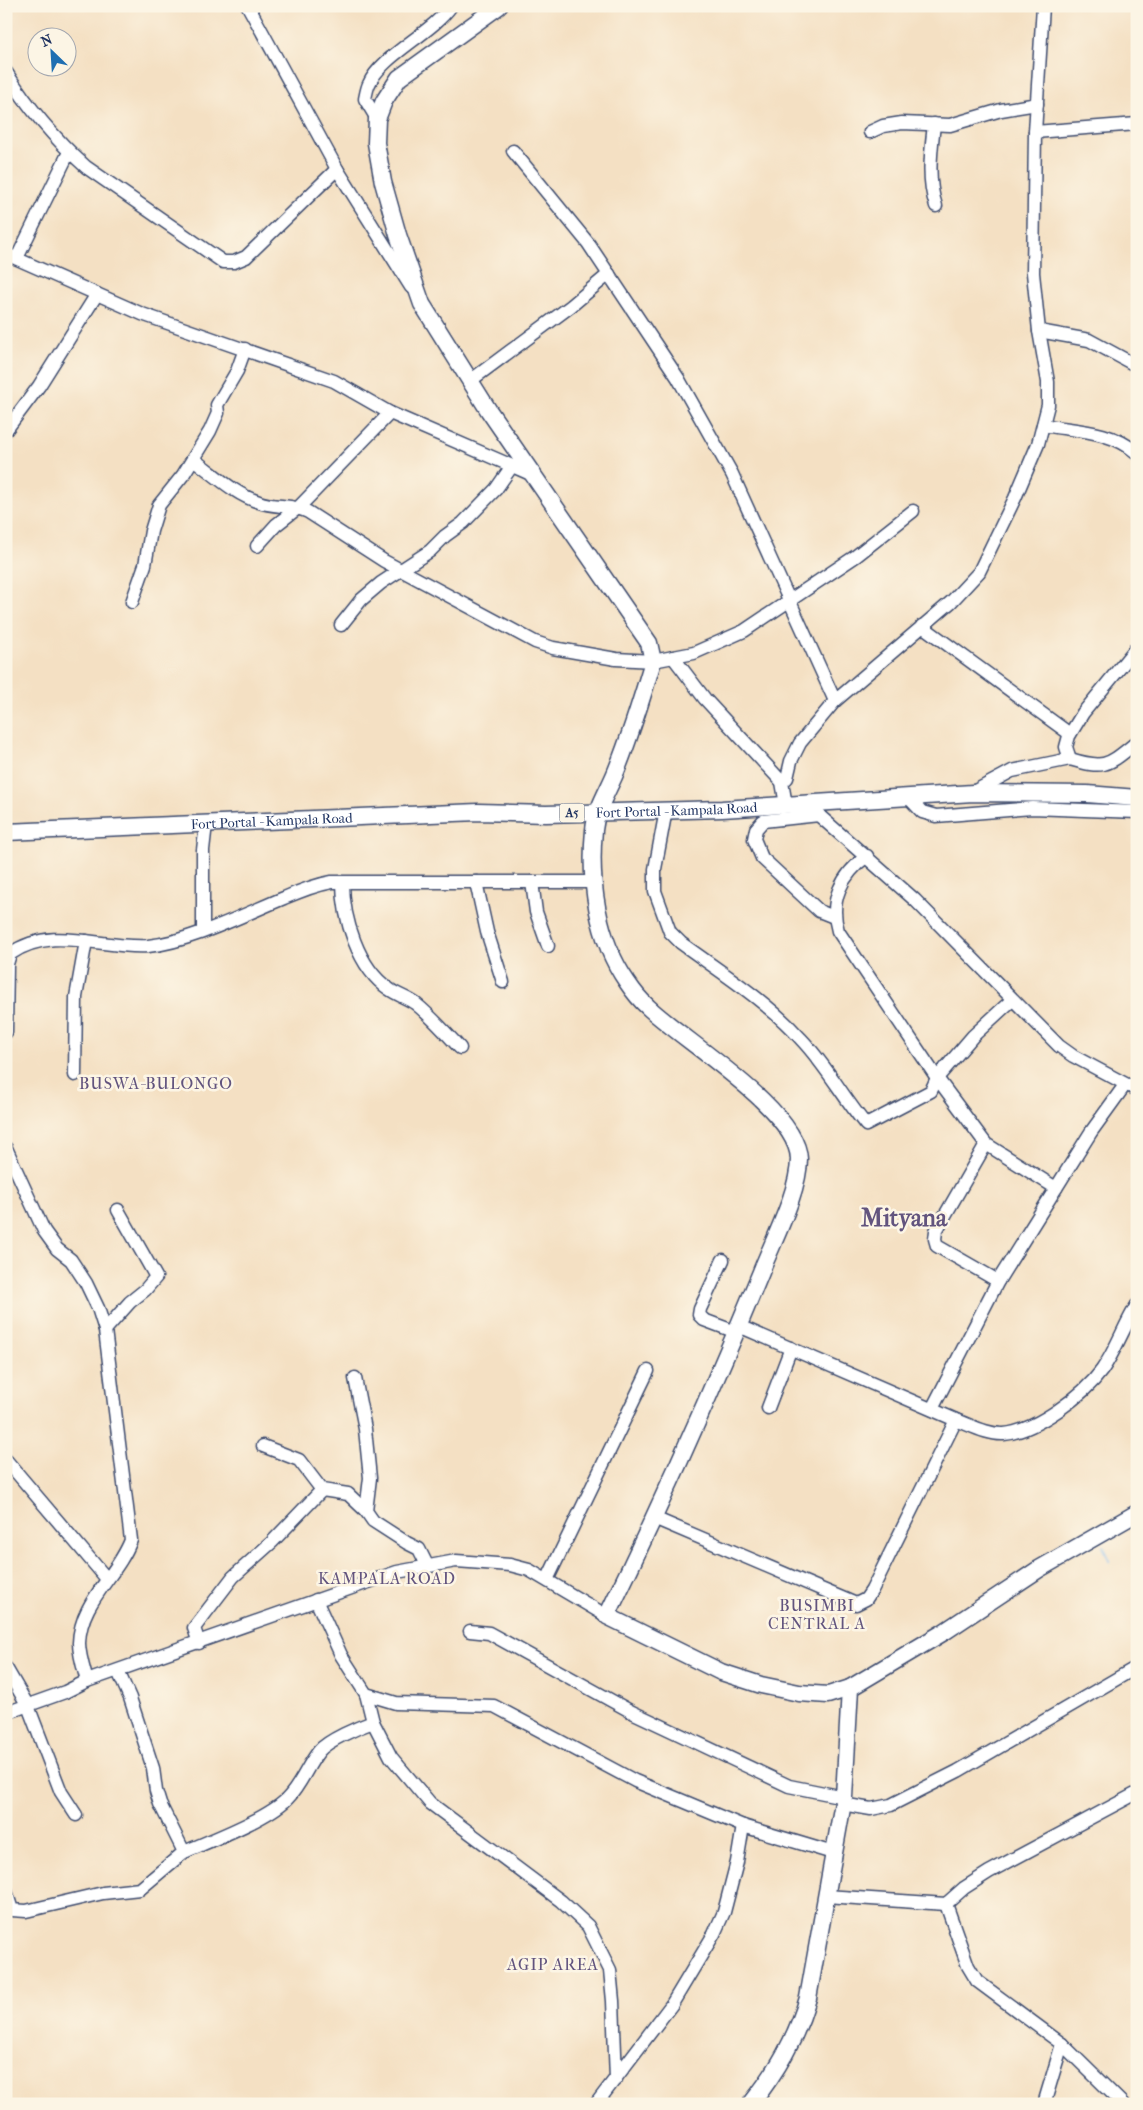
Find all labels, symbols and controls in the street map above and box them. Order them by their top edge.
north arrow [28,28,78,78]
text: N [38,31,55,51]
street label: Fort Portal - Kampala Road [595,799,758,822]
road number: A5 [560,804,584,822]
street label: Fort Portal - Kampala Road [191,809,353,833]
district label: BUSWA-BULONGO [79,1074,233,1093]
district label: Mityana [861,1204,948,1232]
district label: KAMPALA ROAD [318,1569,456,1588]
district label: BUSIMBI CENTRAL A [768,1596,866,1633]
district label: AGIP AREA [506,1955,599,1974]

